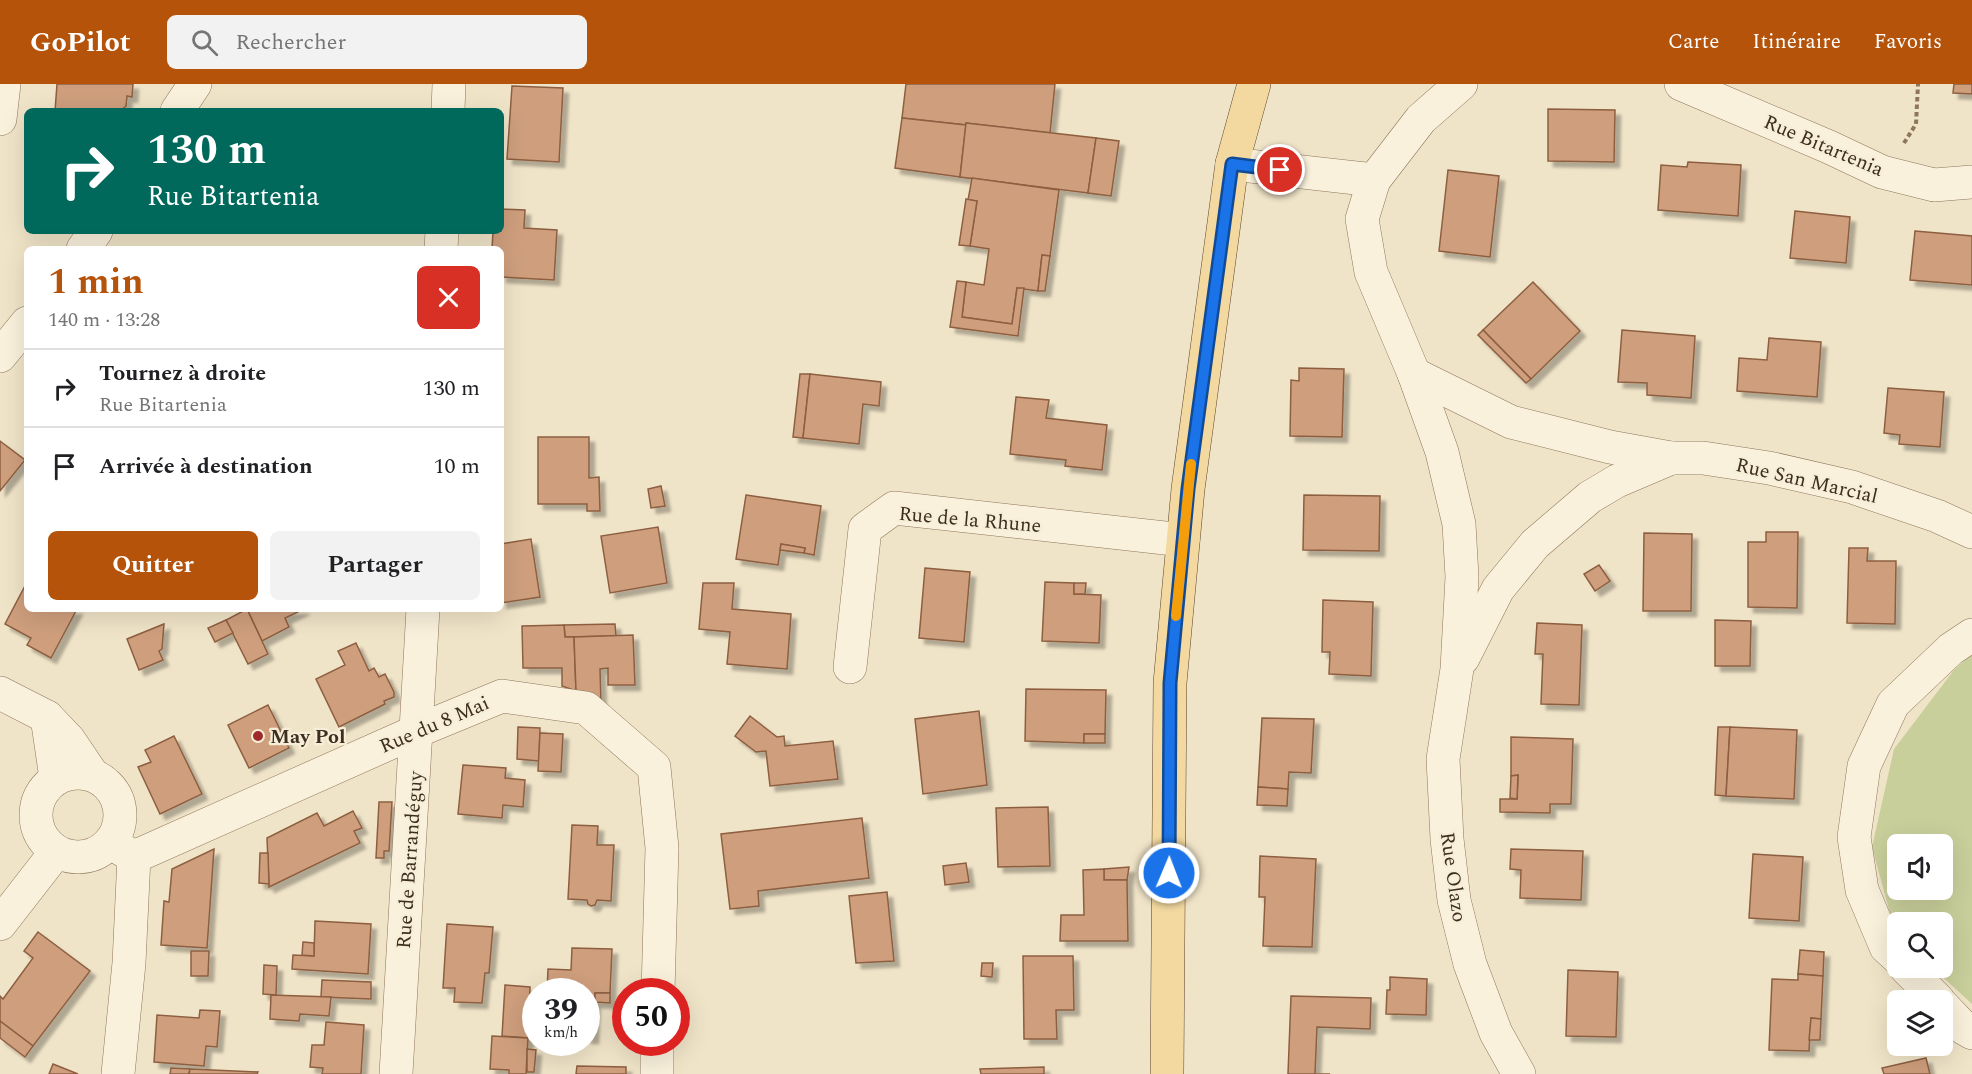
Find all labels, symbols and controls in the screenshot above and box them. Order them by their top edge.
search box [167,15,587,69]
text: GoPilot [30,21,131,64]
icon: search [188,26,221,59]
text: Rechercher [236,26,346,59]
text: Carte [1668,26,1719,58]
text: Itinéraire [1752,26,1841,58]
text: Favoris [1874,26,1942,58]
street label: Rue Bitartenia [1759,107,1888,185]
text: 130 m [147,119,266,182]
icon: right [48,132,126,210]
pin [1254,144,1305,195]
icon: arrive [1263,153,1296,186]
text: Rue Bitartenia [147,176,319,218]
text: 1 min [48,255,144,310]
button: close [417,266,480,329]
text: 140 m · 13:28 [48,305,160,335]
text: Tournez à droite [99,357,266,390]
icon: right [48,372,81,405]
text: 130 m [423,372,480,405]
text: Rue Bitartenia [99,390,227,420]
icon: arrive [48,450,81,483]
text: Arrivée à destination [99,450,313,483]
text: 10 m [434,450,480,483]
street label: Rue San Marcial [1733,450,1881,512]
street label: Rue de la Rhune [897,499,1042,541]
button: Quitter [48,531,258,600]
button: Partager [270,531,480,600]
street label: Rue du 8 Mai [375,688,494,762]
place label: May Pol [270,722,346,752]
marker: May Pol [251,729,265,743]
street label: Rue de Barrandéguy [389,769,431,950]
street label: Rue Olazo [1432,830,1474,924]
map controls [1887,834,1953,1056]
button: sound [1887,834,1953,900]
position arrow [1137,841,1201,905]
button: search [1887,912,1953,978]
speed limit sign: 50 [612,978,690,1056]
text: 39 [544,987,578,1033]
button: layers [1887,990,1953,1056]
text: km/h [544,1021,578,1044]

